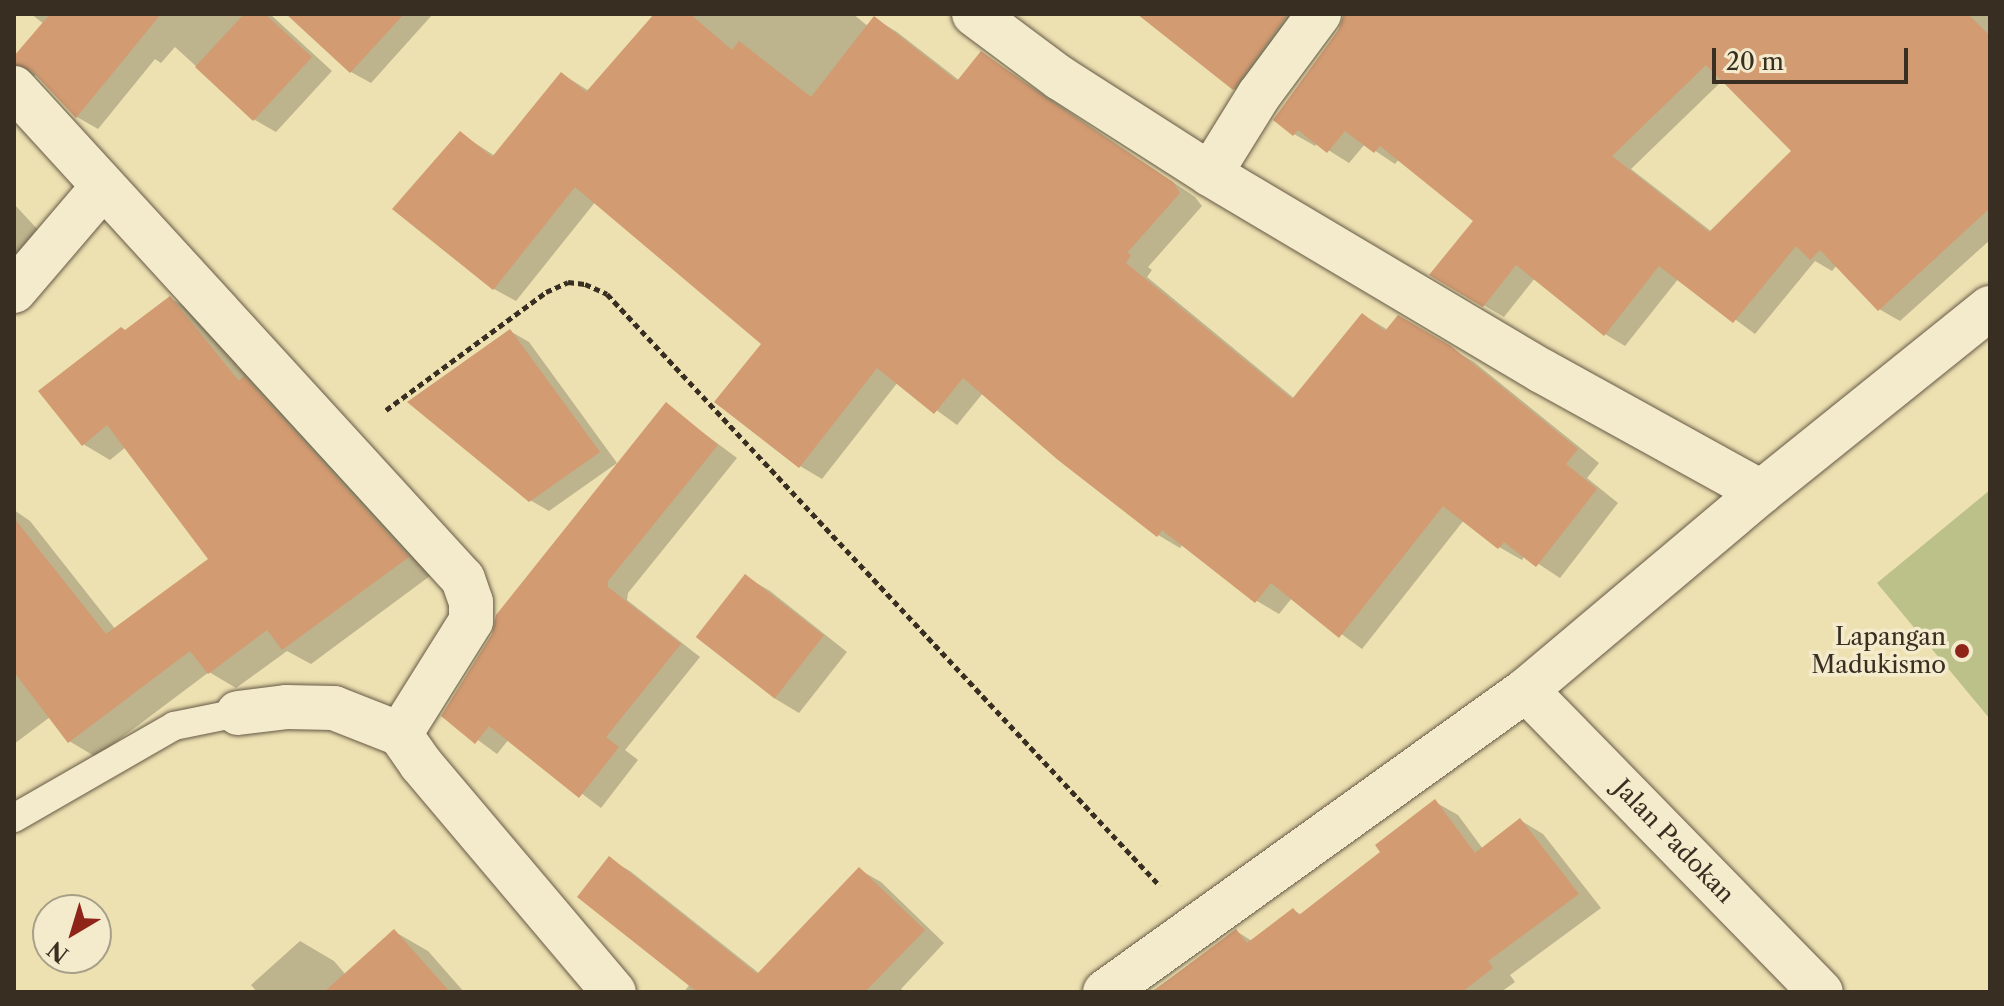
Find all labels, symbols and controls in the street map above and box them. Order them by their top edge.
scale bar [1716,32,1912,82]
text: 20 m [1726,47,1784,76]
place label: Lapangan Madukismo [1811,623,1946,679]
marker: Lapangan Madukismo [1953,642,1971,660]
street label: Jalan Padokan [1608,773,1740,909]
north arrow [32,894,112,974]
text: N [42,935,74,968]

